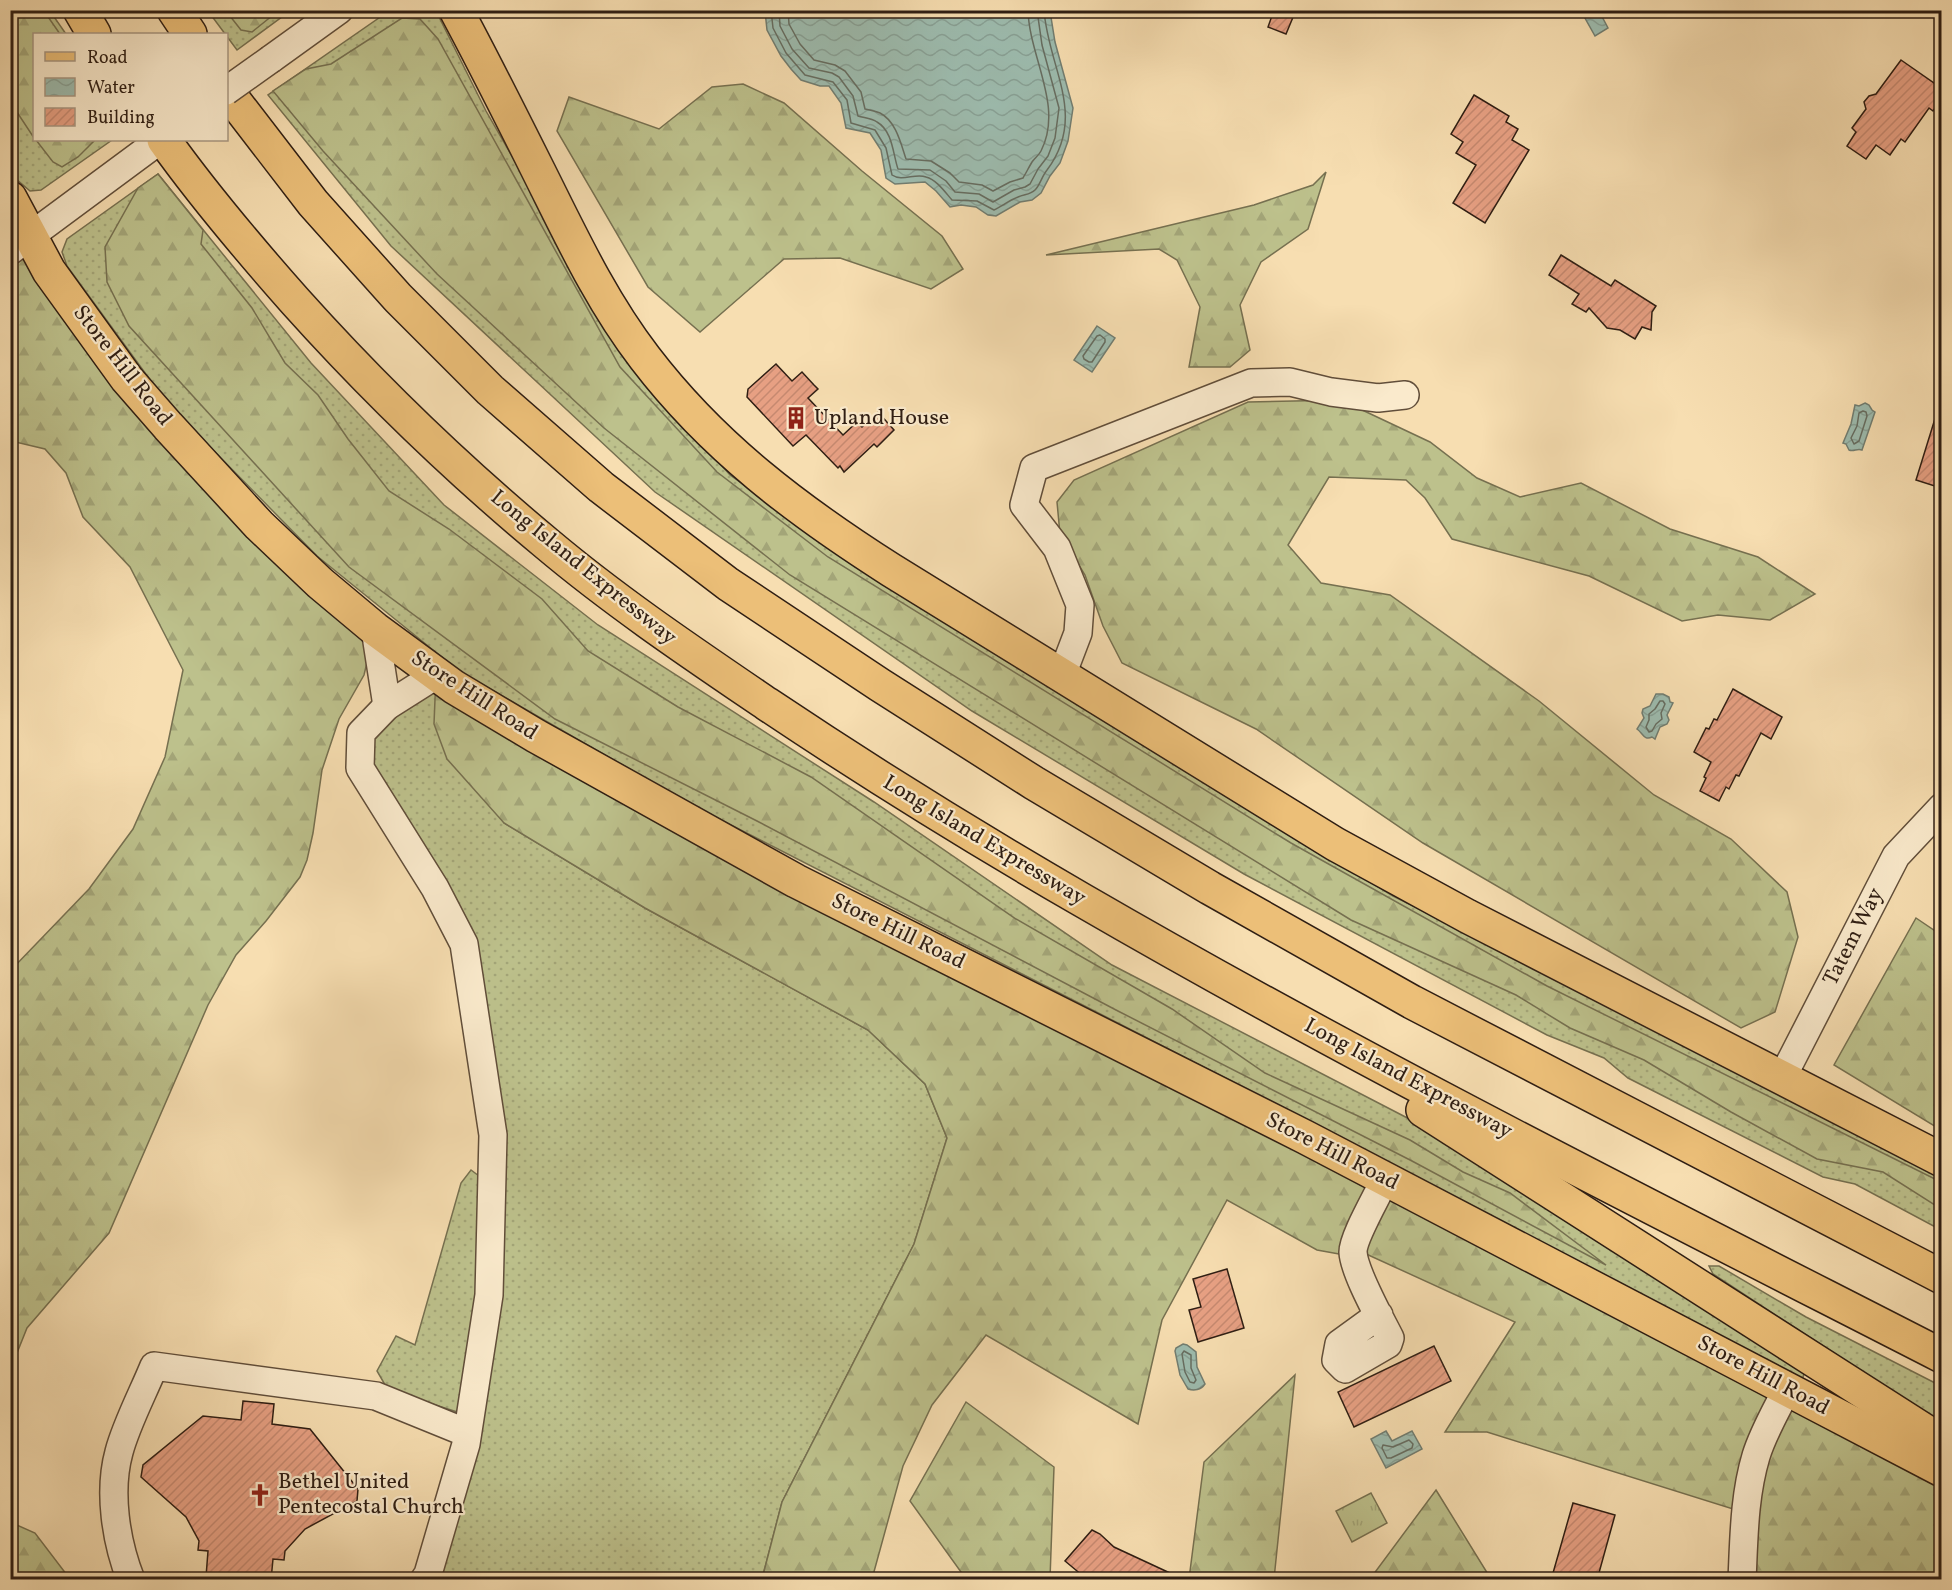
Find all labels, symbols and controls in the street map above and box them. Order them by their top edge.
legend [33,33,228,141]
text: Road [87,46,128,71]
text: Water [87,76,135,101]
text: Building [87,106,155,131]
street label: Store Hill Road [65,299,179,433]
place label: Upland House [814,403,949,434]
building icon: Upland House [783,405,809,431]
street label: Long Island Expressway [483,483,683,653]
street label: Store Hill Road [404,643,544,749]
street label: Long Island Expressway [877,768,1092,914]
street label: Tatem Way [1816,883,1892,991]
street label: Store Hill Road [826,886,970,978]
street label: Long Island Expressway [1298,1011,1518,1147]
street label: Store Hill Road [1260,1105,1404,1199]
street label: Store Hill Road [1691,1328,1835,1424]
place label: Bethel United Pentecostal Church [278,1467,464,1523]
church icon: Bethel United Pentecostal Church [247,1482,273,1508]

